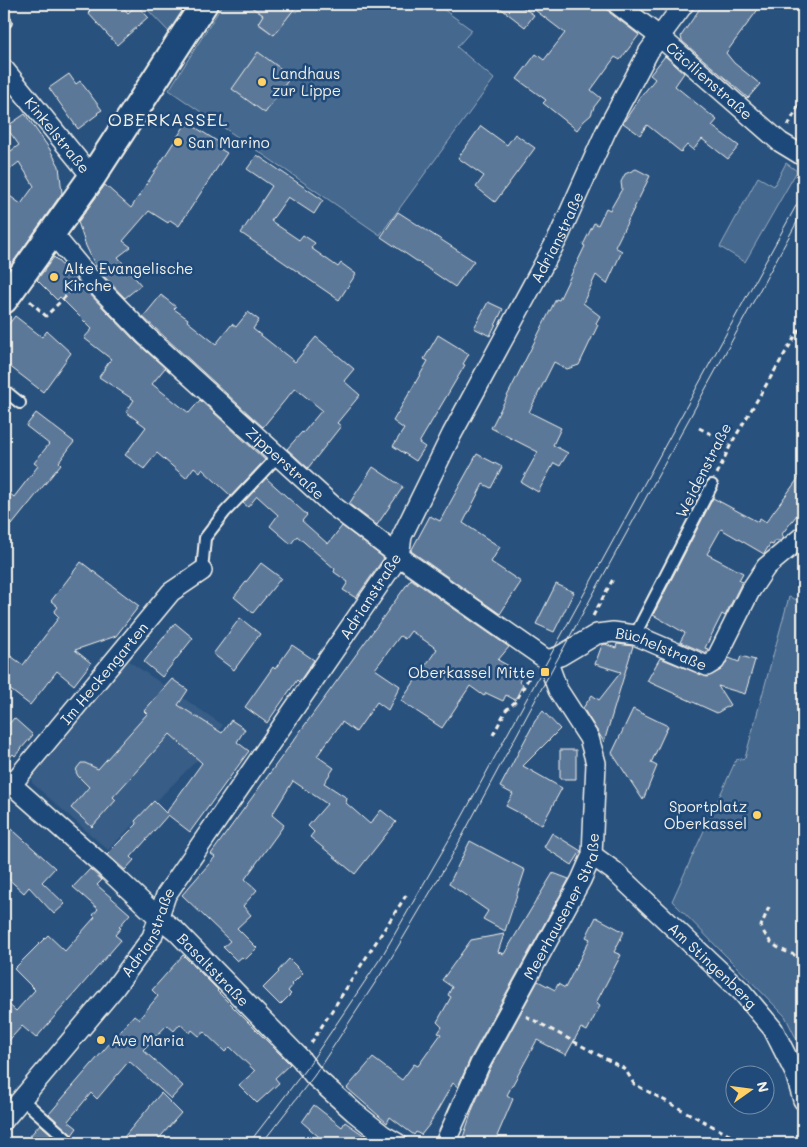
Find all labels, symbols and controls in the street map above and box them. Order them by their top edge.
street label: Cäcilienstraße [662,37,757,124]
place label: Landhaus zur Lippe [272,63,341,100]
marker: Landhaus zur Lippe [256,76,268,88]
street label: Kinkelstraße [21,93,95,177]
district label: OBERKASSEL [108,107,228,131]
place label: San Marino [188,132,270,152]
marker: San Marino [172,136,184,148]
street label: Adrianstraße [526,188,588,286]
place label: Alte Evangelische Kirche [64,258,193,295]
marker: Alte Evangelische Kirche [48,271,60,283]
street label: Weidenstraße [671,419,735,521]
street label: Zipperstraße [242,422,329,504]
street label: Adrianstraße [335,549,405,643]
street label: Im Heckengarten [55,618,152,729]
street label: Büchelstraße [614,622,710,675]
place label: Oberkassel Mitte [408,662,535,682]
marker: Oberkassel Mitte [539,666,551,678]
place label: Sportplatz Oberkassel [664,796,747,833]
marker: Sportplatz Oberkassel [751,809,763,821]
street label: Meerhausener Straße [518,832,603,983]
street label: Adrianstraße [116,883,179,981]
street label: Am Stingenberg [664,918,762,1013]
street label: Basaltstraße [173,928,254,1011]
place label: Ave Maria [111,1030,185,1050]
marker: Ave Maria [95,1034,107,1046]
north arrow [724,1064,774,1114]
text: N [753,1079,774,1094]

